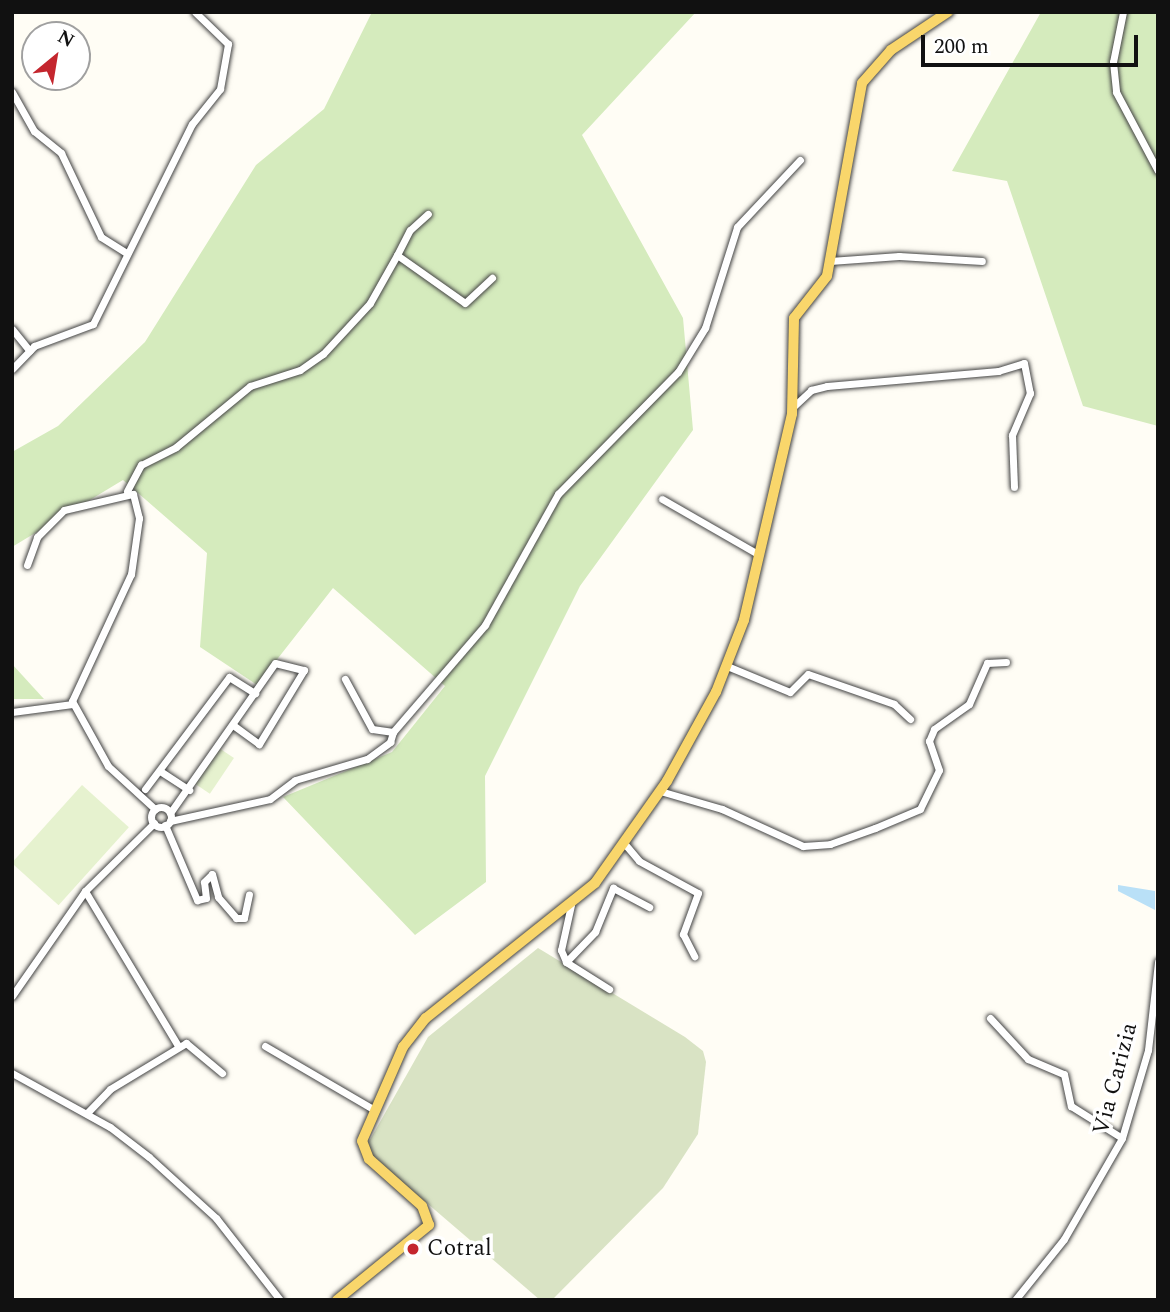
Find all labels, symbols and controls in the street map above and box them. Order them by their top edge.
north arrow [21,21,91,91]
scale bar [925,21,1142,65]
text: N [52,23,80,56]
text: 200 m [934,31,989,63]
street label: Via Carizia [1088,1020,1144,1138]
place label: Cotral [427,1235,492,1263]
marker: Cotral [405,1241,421,1257]

